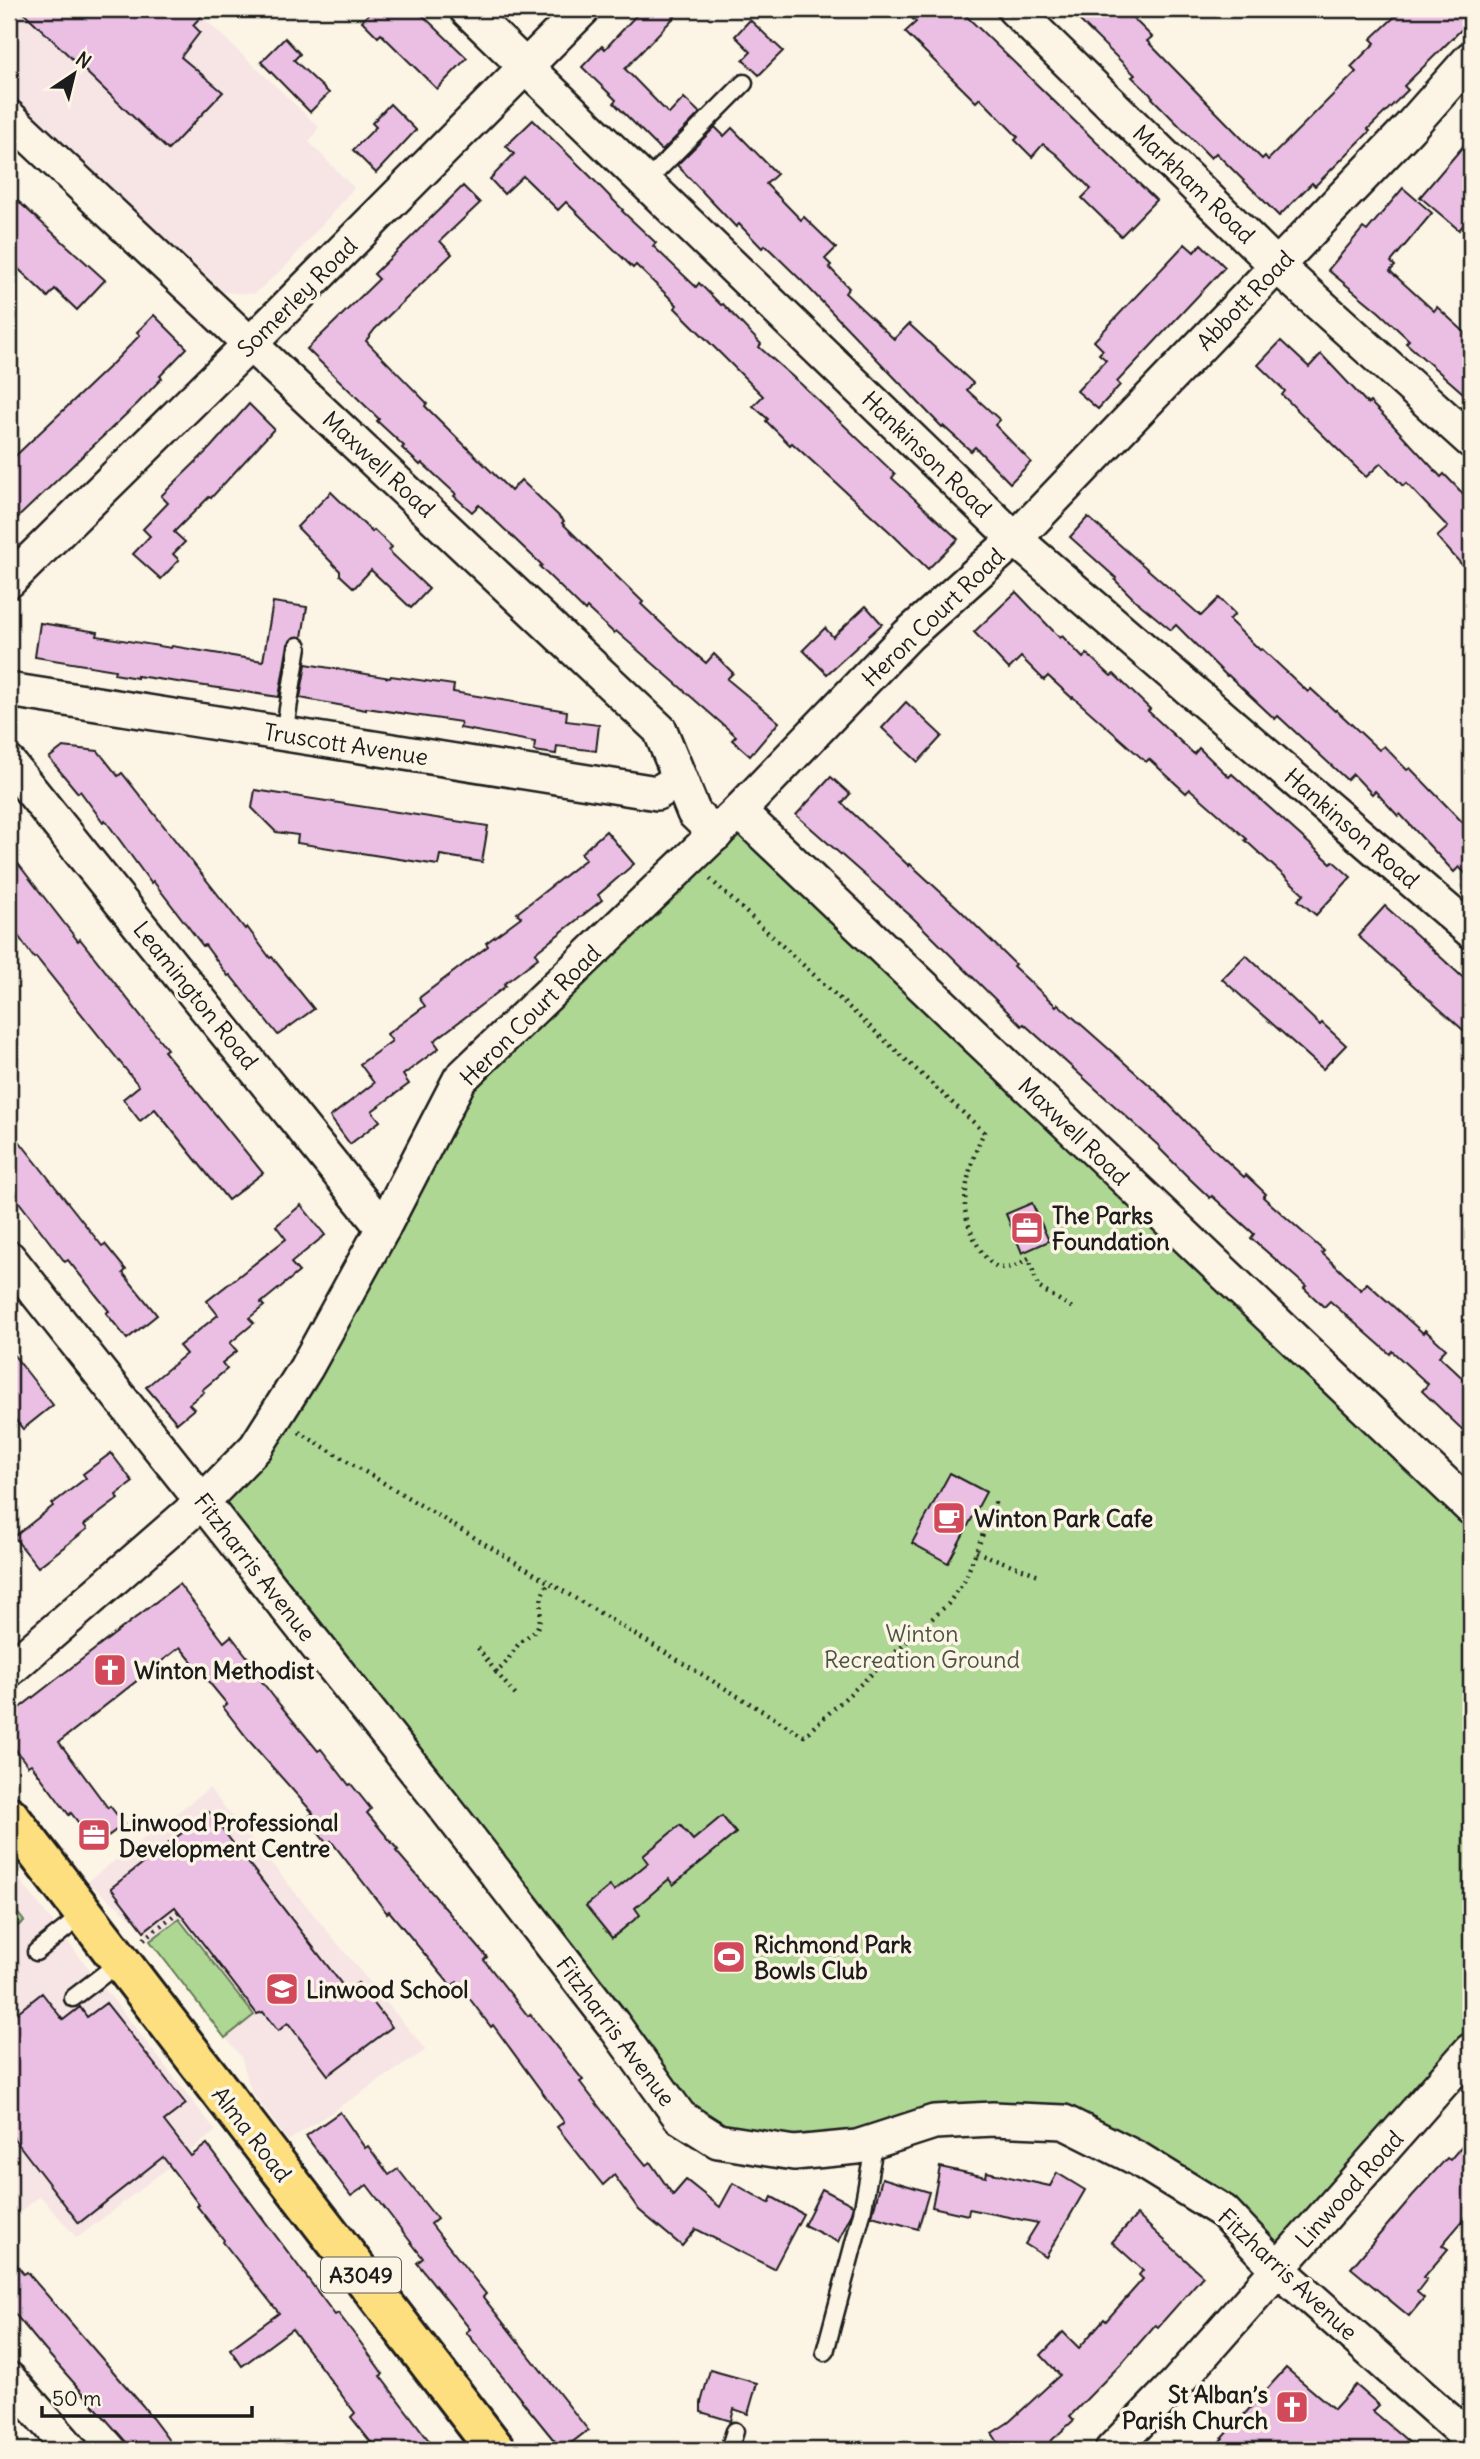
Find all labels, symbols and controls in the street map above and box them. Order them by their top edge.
north arrow [38,38,108,108]
text: N [71,46,96,74]
street label: Markham Road [1127,118,1261,250]
street label: Somerley Road [231,231,363,363]
street label: Abbott Road [1190,244,1300,356]
street label: Hankinson Road [856,385,998,523]
street label: Maxwell Road [317,405,441,523]
street label: Heron Court Road [856,541,1010,693]
street label: Truscott Avenue [262,717,430,771]
street label: Hankinson Road [1279,762,1425,894]
street label: Leamington Road [127,915,265,1075]
street label: Heron Court Road [453,938,607,1092]
street label: Maxwell Road [1012,1071,1136,1191]
place label: The Parks Foundation [1052,1201,1169,1256]
office icon: The Parks Foundation [1008,1209,1046,1247]
street label: Fitzharris Avenue [188,1487,322,1647]
cafe icon: Winton Park Cafe [930,1499,968,1537]
place label: Winton Park Cafe [974,1504,1153,1533]
park label: Winton Recreation Ground [824,1619,1020,1674]
church icon: Winton Methodist [91,1651,129,1689]
place label: Winton Methodist [134,1656,315,1685]
place label: Linwood Professional Development Centre [119,1808,339,1863]
office icon: Linwood Professional Development Centre [75,1816,113,1854]
place label: Richmond Park Bowls Club [754,1930,912,1985]
sports icon: Richmond Park Bowls Club [710,1938,748,1976]
street label: Fitzharris Avenue [550,1950,682,2112]
school or university icon: Linwood School [263,1970,301,2008]
place label: Linwood School [306,1975,469,2004]
street label: Alma Road [206,2081,298,2187]
street label: Linwood Road [1289,2124,1409,2254]
street label: Fitzharris Avenue [1212,2202,1364,2346]
road number: A3049 [321,2258,401,2292]
scale bar [42,2375,252,2419]
place label: St Alban’s Parish Church [1122,2380,1268,2435]
text: 50 m [52,2385,101,2412]
church icon: St Alban’s Parish Church [1273,2388,1311,2426]

